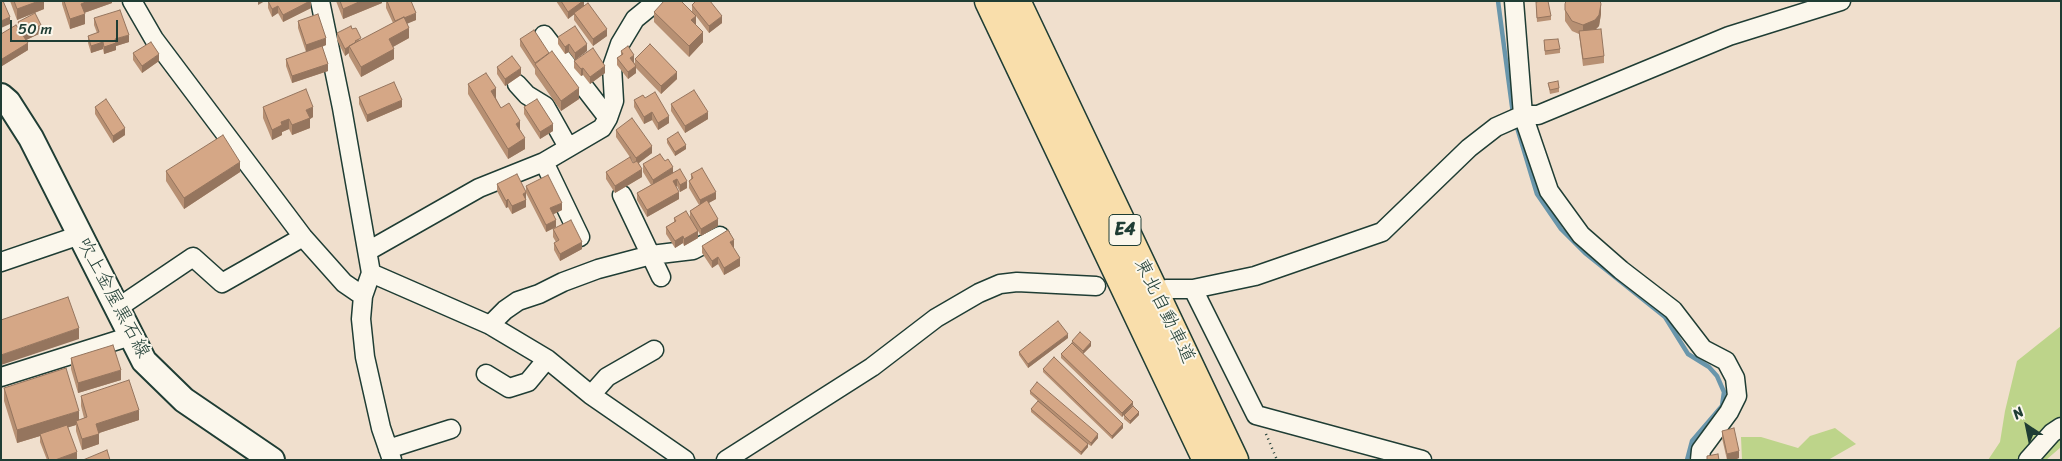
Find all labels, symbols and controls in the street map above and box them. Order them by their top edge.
scale bar [12,10,120,42]
text: 50 m [18,16,52,42]
road number: E4 [1109,214,1141,246]
street label: 吹上金屋黒石線 [72,234,154,362]
street label: 東北自動車道 [1129,255,1199,367]
text: N [2007,400,2029,426]
north arrow [2002,401,2052,451]

